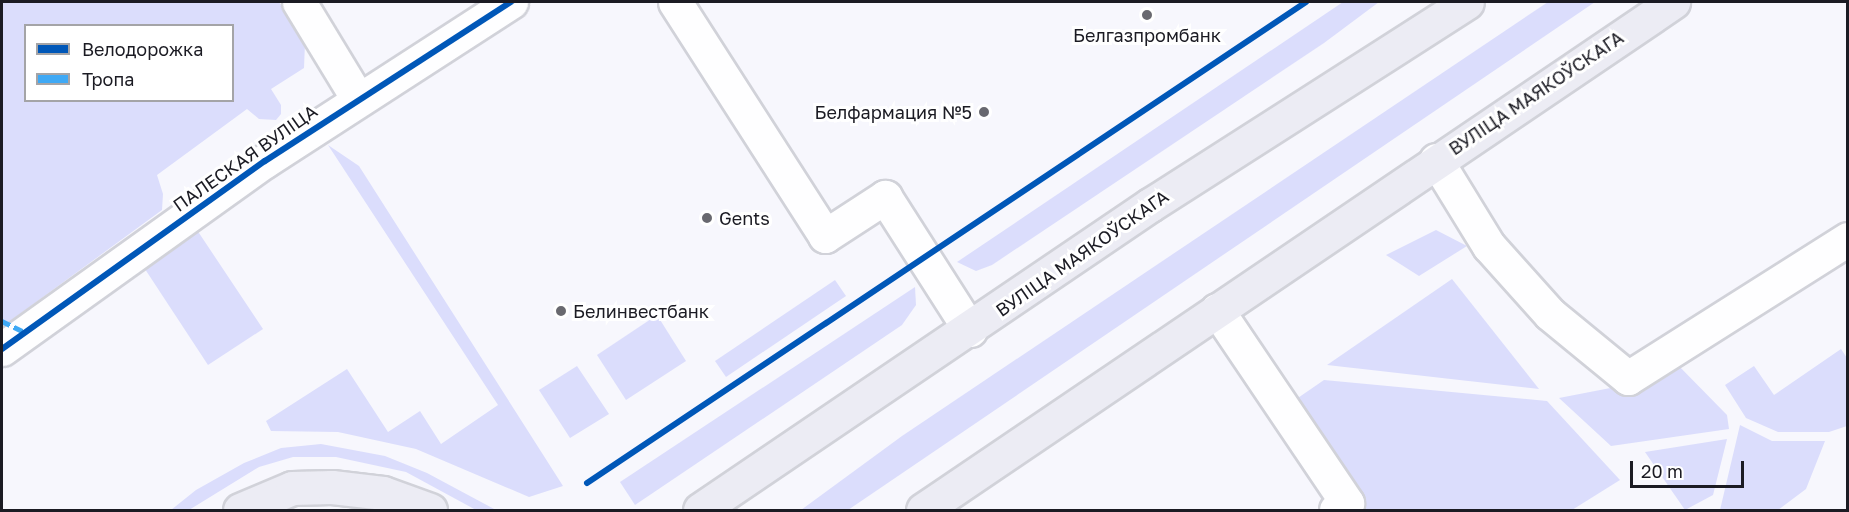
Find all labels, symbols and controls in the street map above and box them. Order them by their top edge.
marker: Белгазпромбанк [1140,8,1154,22]
legend [24,24,234,102]
place label: Белгазпромбанк [1073,24,1221,46]
street label: ВУЛІЦА МАЯКОЎСКАГА [1445,27,1627,159]
text: Велодорожка [82,38,203,60]
text: Тропа [82,68,134,90]
street label: ПАЛЕСКАЯ ВУЛІЦА [169,100,321,216]
place label: Белфармация №5 [815,101,972,123]
marker: Белфармация №5 [977,105,991,119]
street label: ВУЛІЦА МАЯКОЎСКАГА [992,185,1172,321]
place label: Gents [719,207,770,229]
marker: Gents [700,211,714,225]
place label: Белинвестбанк [573,300,709,322]
marker: Белинвестбанк [554,304,568,318]
scale bar [1633,449,1747,487]
text: 20 m [1641,460,1683,482]

